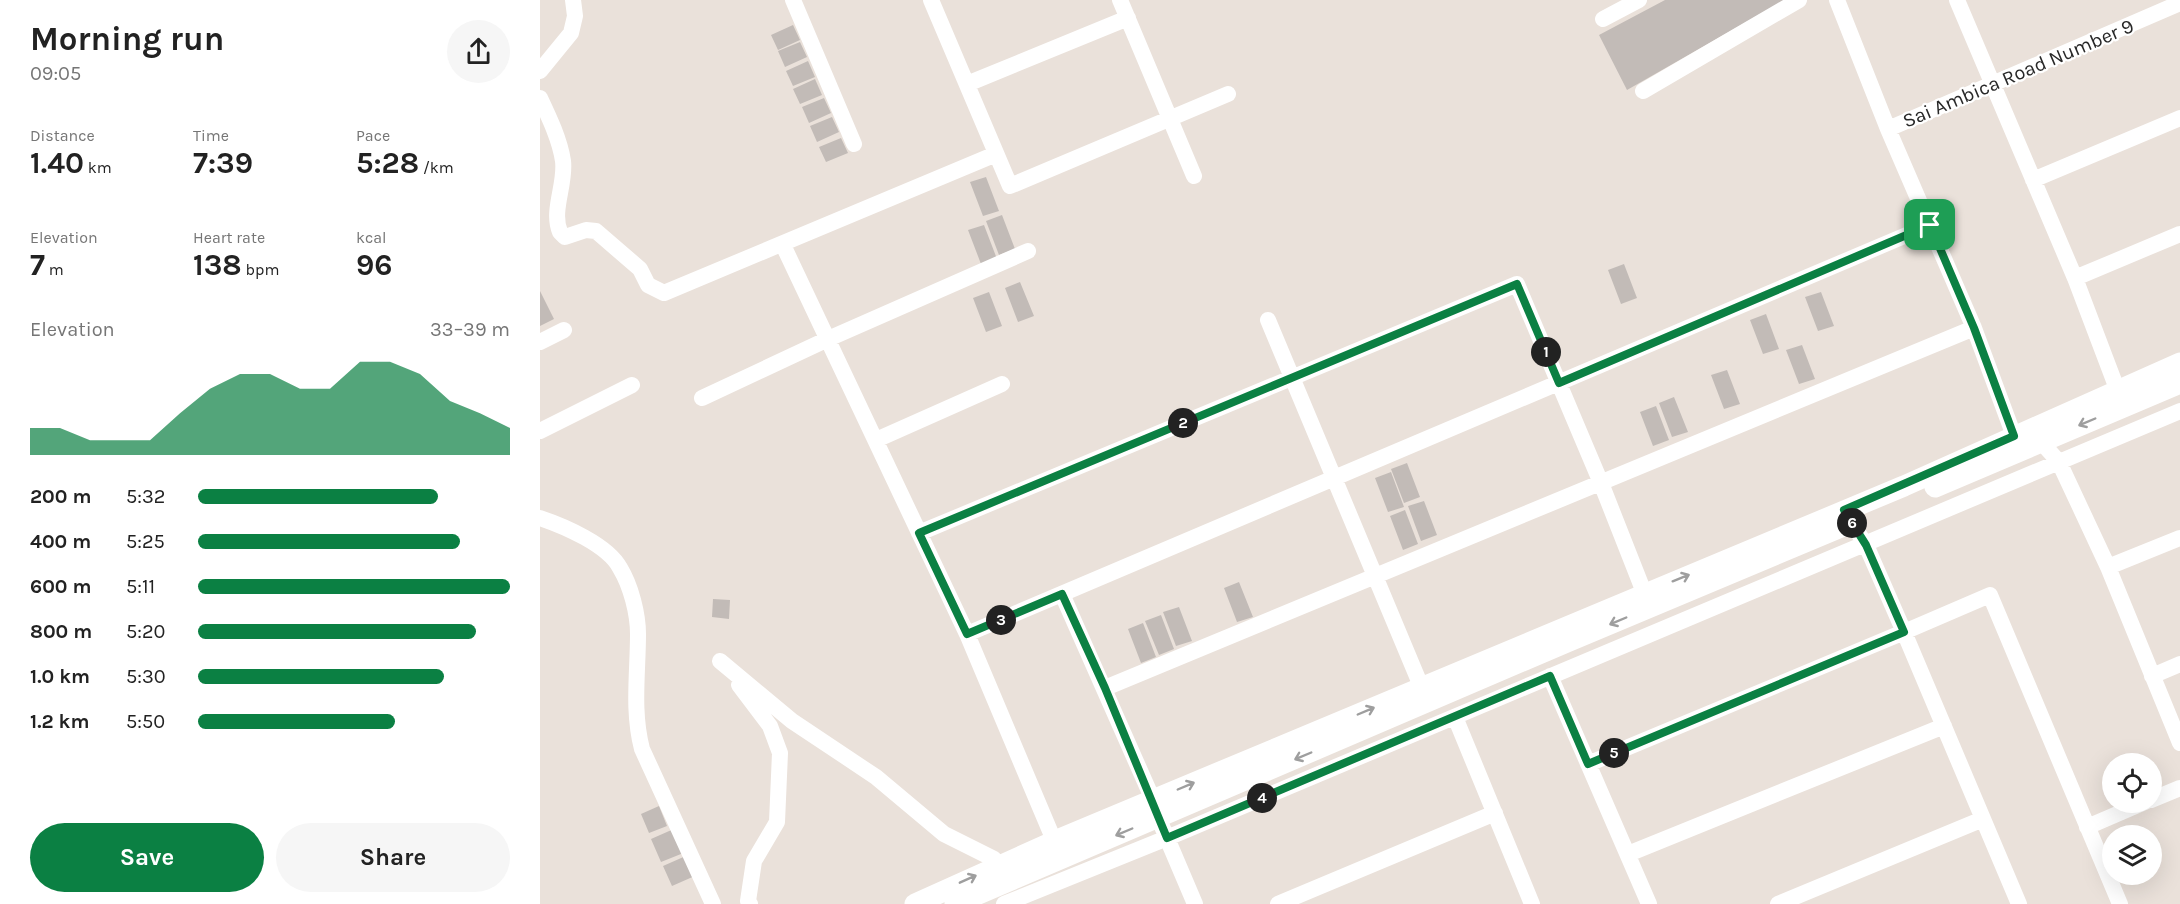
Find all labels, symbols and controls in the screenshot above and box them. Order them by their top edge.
street label: Sai Ambica Road Number 9 [1899,14,2137,133]
text: Morning run [30,20,224,58]
button: share [447,20,510,83]
text: 09:05 [30,62,81,85]
text: Distance [30,126,95,145]
text: Time [193,126,229,145]
text: Pace [356,126,390,145]
text: 1.40 [30,145,84,181]
text: 7:39 [193,145,253,181]
text: 5:28 [356,145,419,181]
text: km [84,158,112,177]
text: /km [419,158,454,177]
pin [1904,199,1955,250]
icon: arrive [1913,208,1946,241]
text: Elevation [30,228,98,247]
text: Heart rate [193,228,265,247]
text: kcal [356,228,387,247]
text: 7 [30,247,45,283]
text: 138 [193,247,242,283]
text: 96 [356,247,393,283]
text: m [45,260,64,279]
text: bpm [242,260,279,279]
text: Elevation [30,318,115,341]
text: 33–39 m [430,318,510,341]
pin: 1 [1531,337,1561,367]
text: 1 [1543,342,1549,361]
pin: 2 [1168,408,1198,438]
text: 2 [1178,413,1188,432]
one-way arrow [2079,417,2097,428]
text: 200 m [30,485,91,508]
text: 5:32 [126,485,165,508]
pin: 6 [1837,508,1867,538]
text: 6 [1847,513,1857,532]
text: 400 m [30,530,91,553]
text: 5:25 [126,530,165,553]
one-way arrow [1671,572,1690,583]
text: 600 m [30,575,91,598]
text: 5:11 [126,575,155,598]
pin: 3 [986,605,1016,635]
text: 3 [996,610,1006,629]
one-way arrow [1609,615,1627,627]
text: 800 m [30,620,92,643]
text: 5:20 [126,620,165,643]
text: 1.0 km [30,665,90,688]
text: 5:30 [126,665,166,688]
one-way arrow [1356,705,1375,716]
text: 1.2 km [30,710,89,733]
text: 5:50 [126,710,165,733]
pin: 5 [1599,738,1629,768]
text: 5 [1609,743,1619,762]
one-way arrow [1295,751,1313,762]
map controls [2102,753,2162,885]
button: locate [2102,753,2162,813]
one-way arrow [1177,780,1195,791]
pin: 4 [1247,783,1277,813]
text: 4 [1257,788,1267,807]
button: Save [30,823,264,892]
button: Share [276,823,510,892]
button: layers [2102,825,2162,885]
one-way arrow [1115,827,1134,838]
one-way arrow [959,873,977,885]

